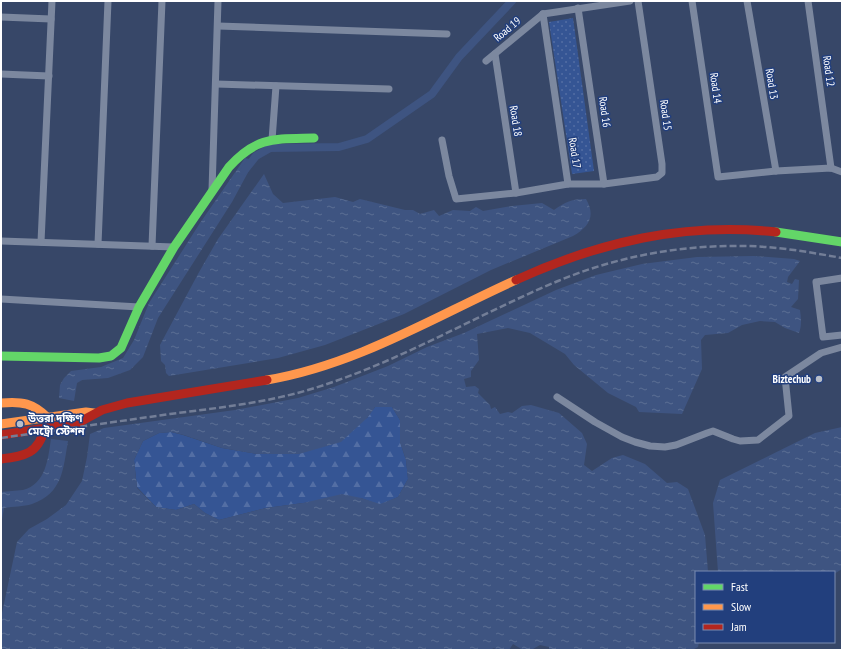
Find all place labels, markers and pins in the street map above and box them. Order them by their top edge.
place label: Biztechub [773,372,811,386]
marker: Biztechub [814,374,824,384]
place label: উত্তরা দক্ষিণ মেট্রো স্টেশন [27,411,85,438]
marker: উত্তরা দক্ষিণ মেট্রো স্টেশন [15,419,25,429]

